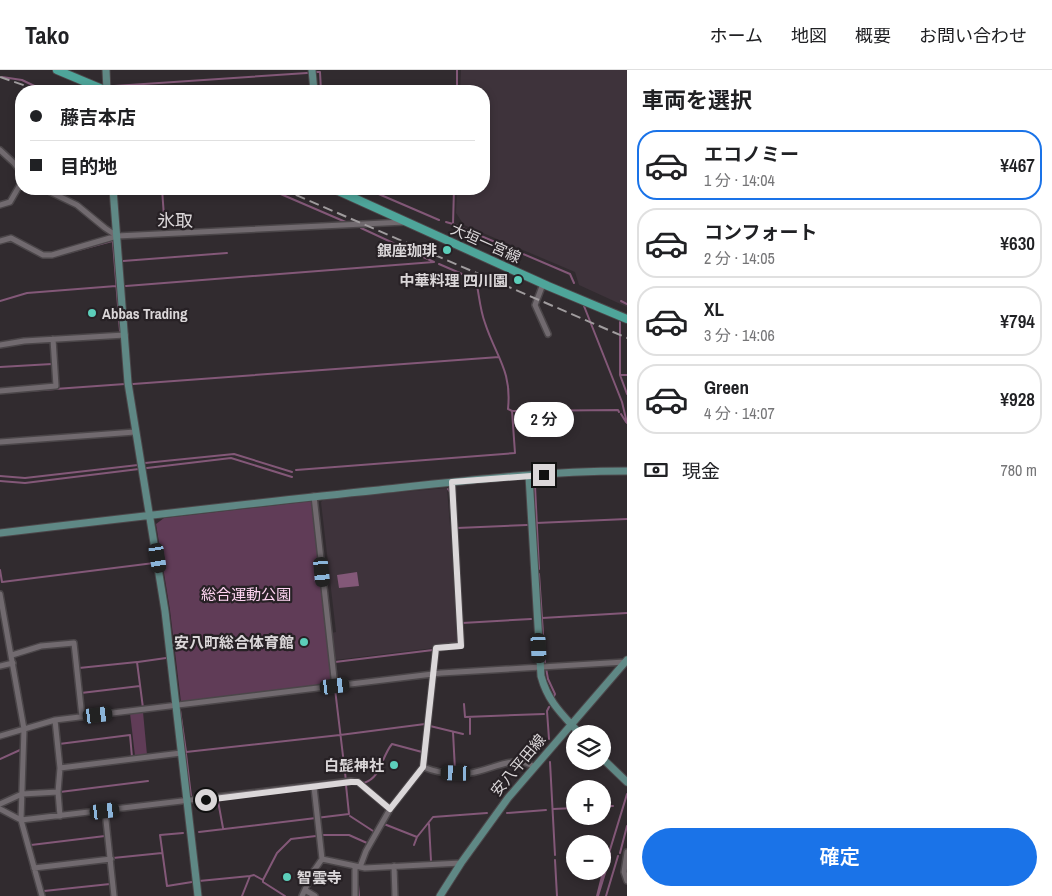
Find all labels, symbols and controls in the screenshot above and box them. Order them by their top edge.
text: Tako [25,19,70,51]
text: ホーム [710,23,763,48]
text: 地図 [791,23,827,48]
text: 概要 [855,23,891,48]
text: お問い合わせ [919,23,1027,48]
text: 車両を選択 [642,85,752,115]
text: 藤吉本店 [60,104,136,130]
text: エコノミー [704,141,799,167]
icon: car [644,143,689,188]
text: ¥467 [1000,152,1035,178]
text: 目的地 [60,153,117,179]
text: 1 分 · 14:04 [704,169,775,191]
district label: 氷取 [157,208,193,233]
street label: 大垣一宮線 [447,218,525,268]
text: コンフォート [704,219,817,245]
icon: car [644,221,689,266]
text: ¥630 [1000,230,1035,256]
place label: 銀座珈琲 [377,240,437,261]
marker: 銀座珈琲 [441,244,453,256]
text: 2 分 · 14:05 [704,247,775,269]
place label: 中華料理 四川園 [400,270,508,291]
marker: 中華料理 四川園 [512,274,524,286]
text: XL [704,296,724,322]
icon: car [644,299,689,344]
place label: Abbas Trading [102,303,188,324]
marker: Abbas Trading [86,307,98,319]
text: ¥794 [1000,308,1035,334]
text: 3 分 · 14:06 [704,324,775,346]
text: Green [704,374,749,400]
icon: car [644,377,689,422]
text: ¥928 [1000,386,1035,412]
callout: 2 分 [514,402,574,438]
text: 4 分 · 14:07 [704,402,775,424]
text: 2 分 [531,408,557,430]
icon: cash [642,456,670,484]
text: 現金 [682,458,720,484]
text: 780 m [1001,459,1037,481]
route end [533,464,555,486]
car [148,542,167,574]
car [312,556,331,588]
park label: 総合運動公園 [201,584,291,605]
place label: 安八町総合体育館 [174,632,294,653]
car [530,633,547,663]
marker: 安八町総合体育館 [298,636,310,648]
car [319,677,350,695]
car [82,706,113,724]
map controls [566,725,611,880]
button: layers [566,725,611,770]
street label: 安八平田線 [486,730,550,800]
place label: 白髭神社 [324,755,384,776]
marker: 白髭神社 [388,759,400,771]
car [440,765,471,781]
button: + [566,780,611,825]
route start [195,789,217,811]
car [89,802,120,820]
button: 確定 [642,828,1037,886]
button: − [566,835,611,880]
place label: 智雲寺 [297,867,342,888]
marker: 智雲寺 [281,871,293,883]

